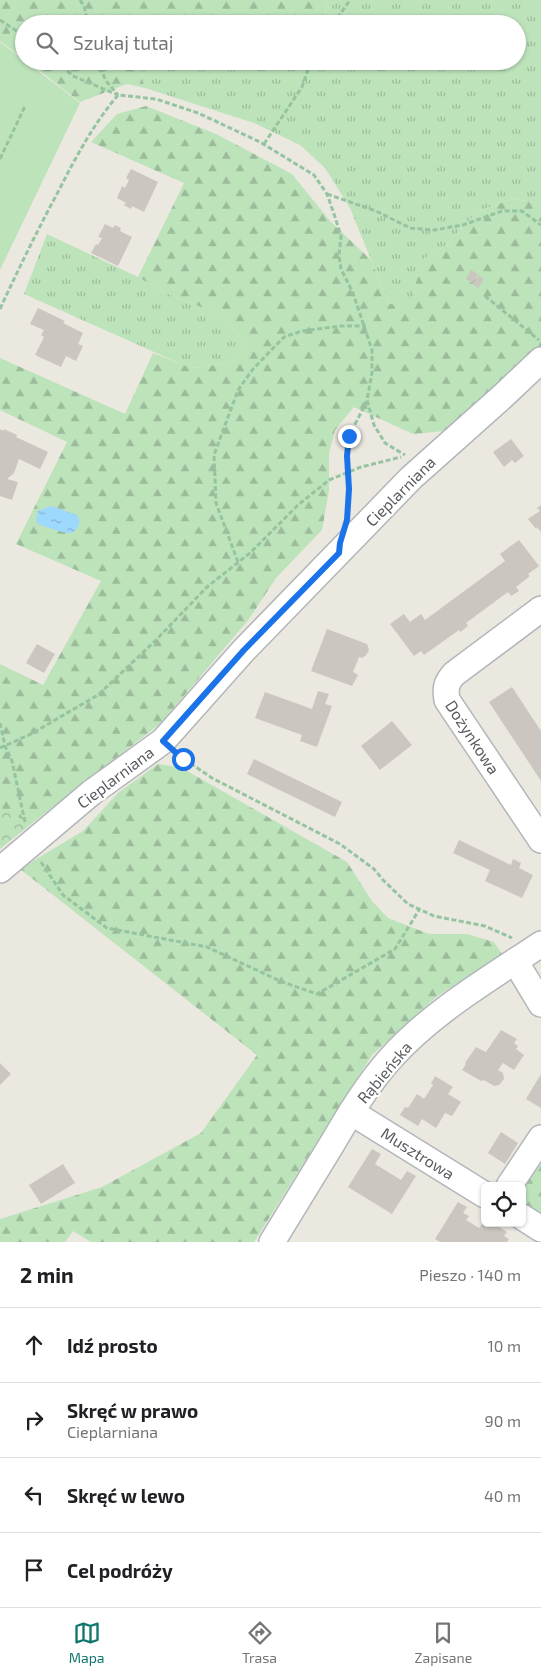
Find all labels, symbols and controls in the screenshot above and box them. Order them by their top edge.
search box [15,15,526,70]
icon: search [33,29,61,57]
text: Szukaj tutaj [73,31,173,54]
route end [338,425,361,448]
street label: Cieplarniana [361,452,439,530]
street label: Dożynkowa [442,696,504,778]
street label: Cieplarniana [73,742,157,812]
route start [172,748,195,771]
street label: Rąbieńska [353,1037,415,1107]
street label: Musztrowa [378,1123,458,1183]
map controls [481,1182,526,1227]
button: locate [481,1182,526,1227]
text: 2 min [20,1262,74,1287]
text: Pieszo · 140 m [419,1265,521,1284]
icon: ahead [20,1331,48,1359]
text: Idź prosto [67,1334,158,1357]
text: 10 m [487,1336,521,1355]
text: Skręć w prawo [67,1399,198,1422]
icon: right [20,1406,48,1434]
text: 90 m [485,1411,521,1430]
text: Cieplarniana [67,1422,158,1441]
icon: left [20,1481,48,1509]
text: Skręć w lewo [67,1484,185,1507]
text: 40 m [484,1486,521,1505]
icon: arrive [20,1556,48,1584]
text: Cel podróży [67,1559,173,1582]
tab: Mapa [69,1619,105,1666]
tab: Trasa [242,1619,277,1666]
tab: Zapisane [415,1619,472,1666]

